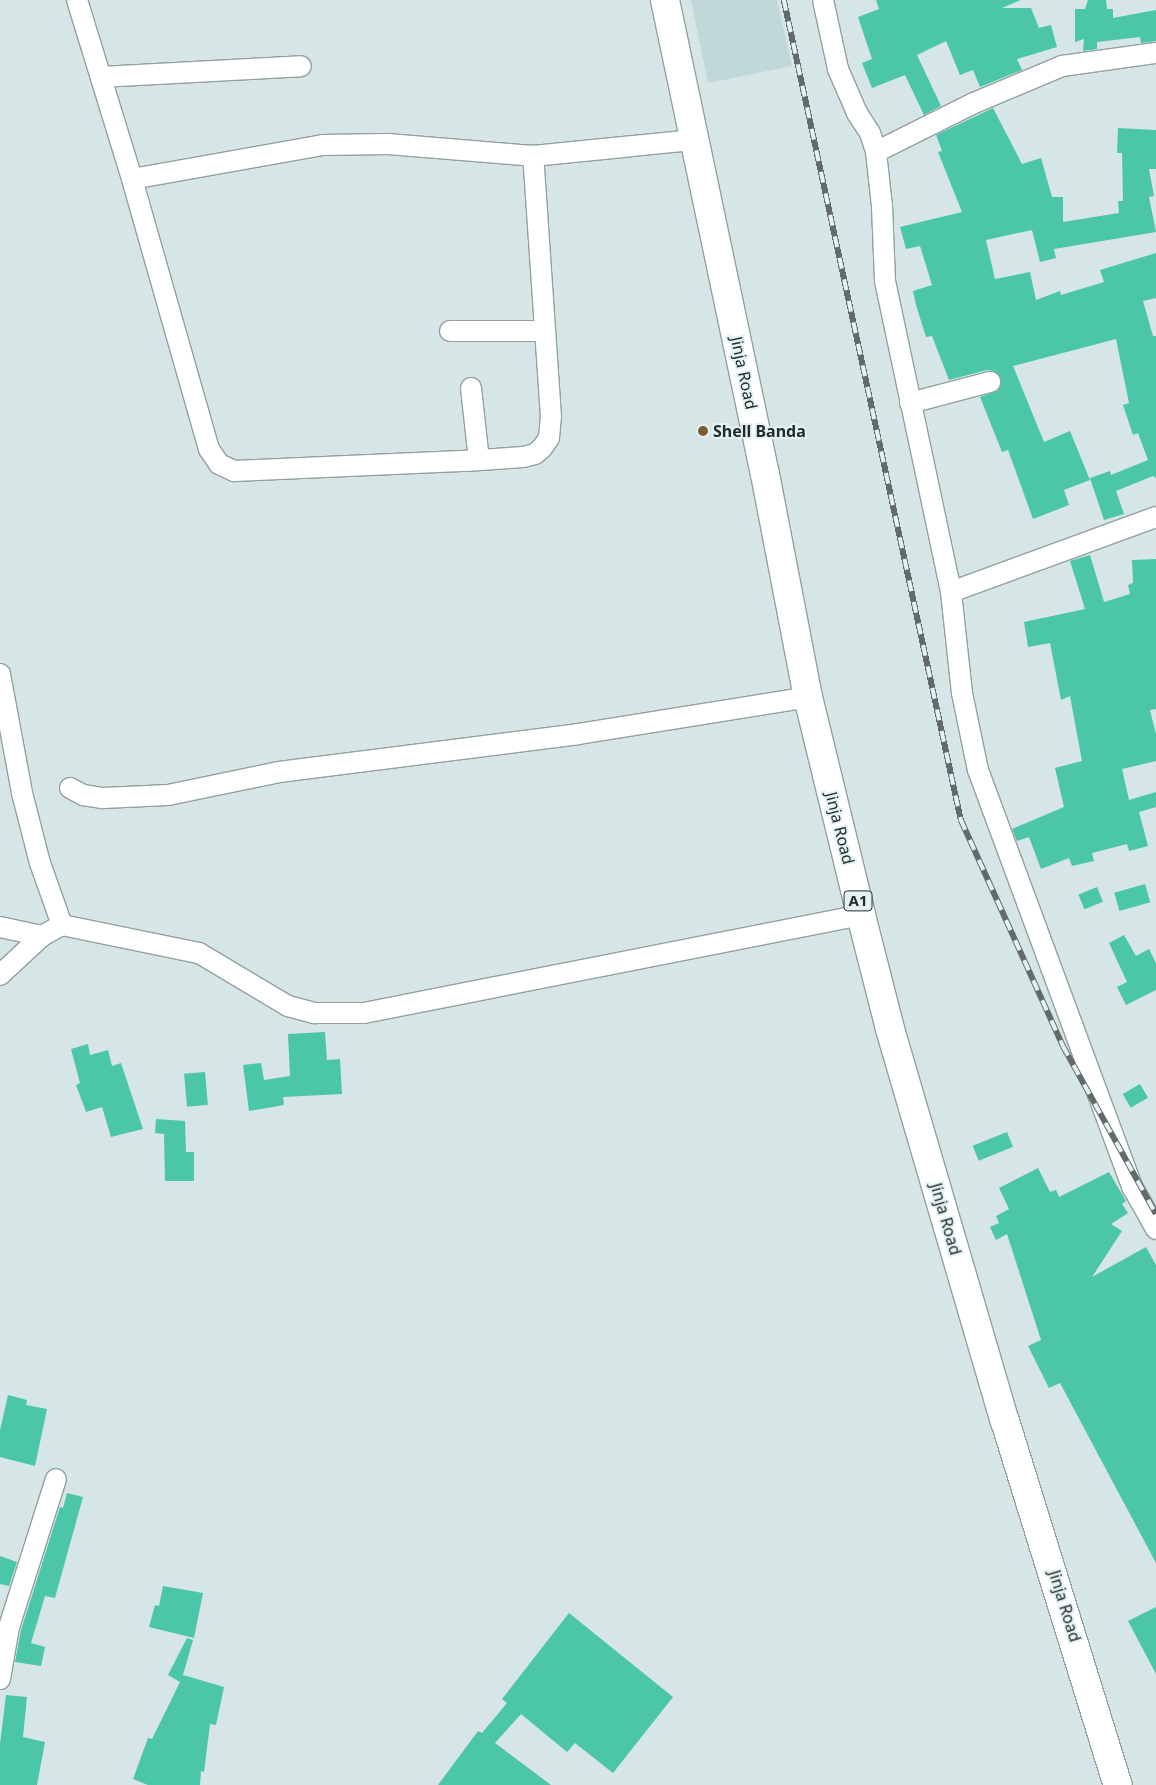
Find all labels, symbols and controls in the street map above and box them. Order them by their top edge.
street label: Jinja Road [727,335,761,411]
place label: Shell Banda [713,421,806,441]
marker: Shell Banda [697,425,709,437]
street label: Jinja Road [822,790,858,866]
road number: A1 [843,888,873,914]
street label: Jinja Road [927,1181,965,1257]
street label: Jinja Road [1045,1568,1085,1644]

